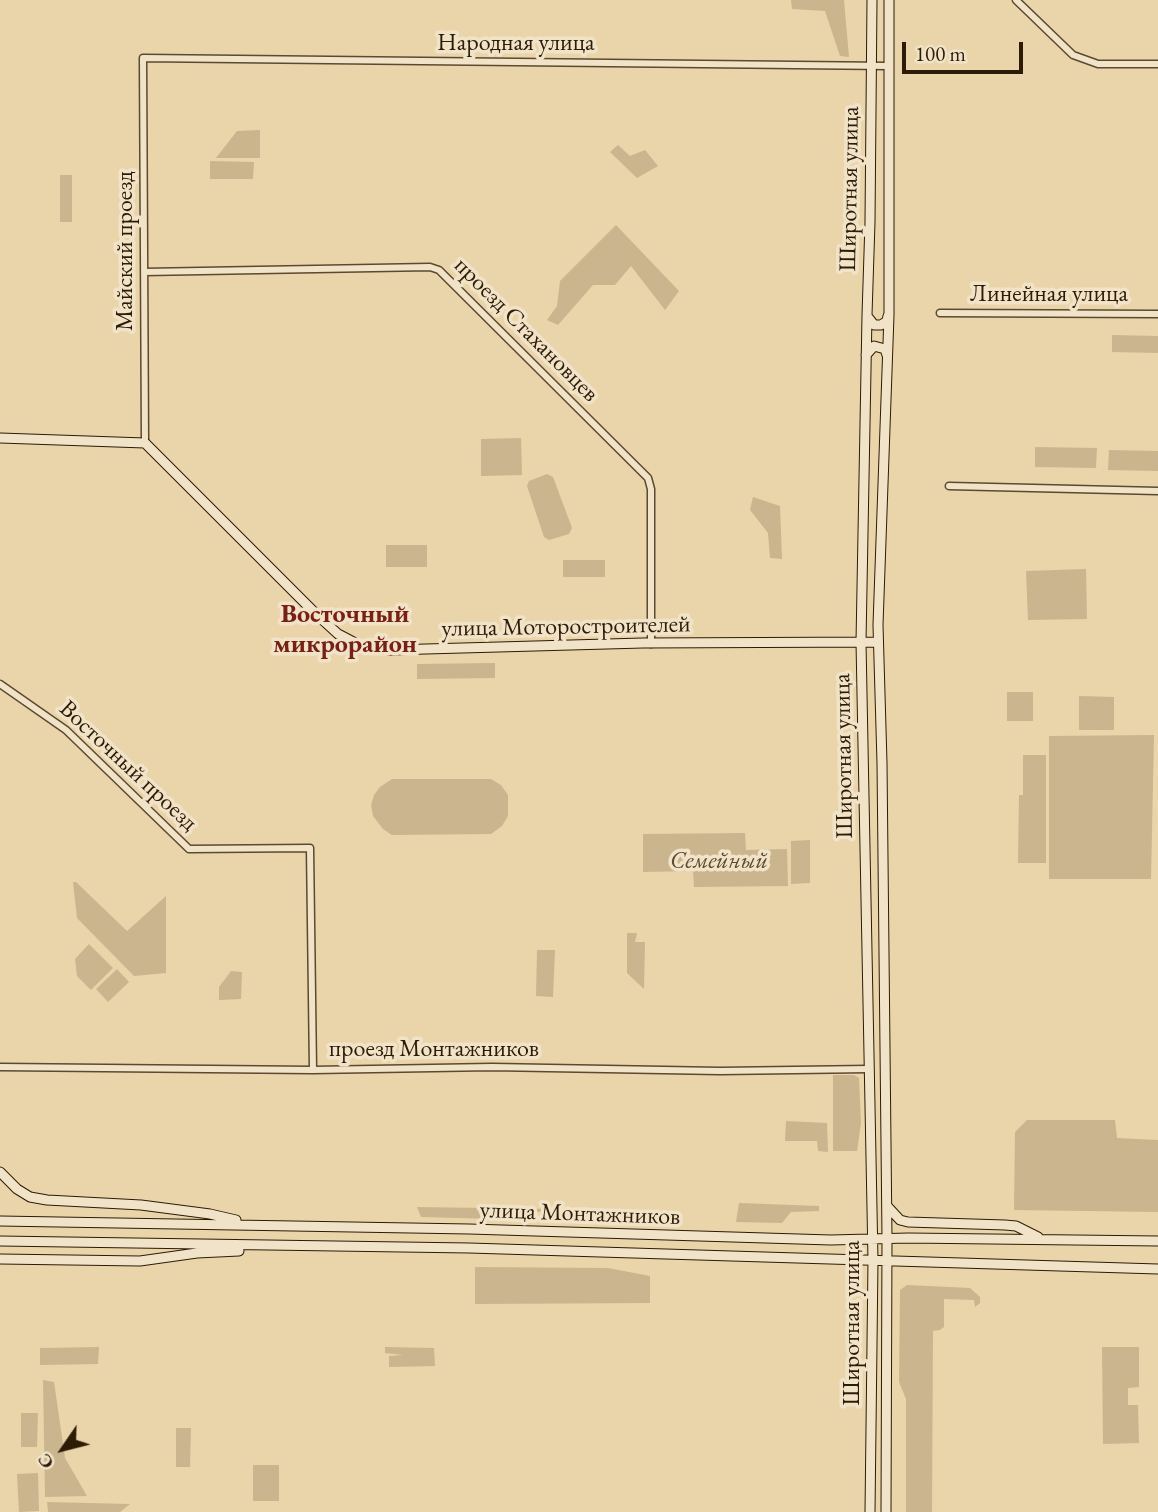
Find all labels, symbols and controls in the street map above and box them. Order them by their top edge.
scale bar [906,28,1027,72]
street label: Народная улица [437,29,595,57]
text: 100 m [915,40,966,67]
street label: Широтная улица [834,106,866,272]
street label: Майский проезд [111,171,139,331]
street label: проезд Стахановцев [448,252,604,408]
street label: Линейная улица [970,280,1128,308]
district label: Восточный микрорайон [273,599,417,660]
street label: улица Моторостроителей [441,610,691,644]
street label: Широтная улица [828,673,860,839]
street label: Восточный проезд [53,695,203,837]
park label: Семейный [670,847,768,875]
street label: проезд Монтажников [329,1035,539,1063]
street label: улица Монтажников [479,1196,681,1232]
street label: Широтная улица [838,1240,866,1406]
north arrow [28,1414,98,1484]
text: С [31,1449,59,1474]

